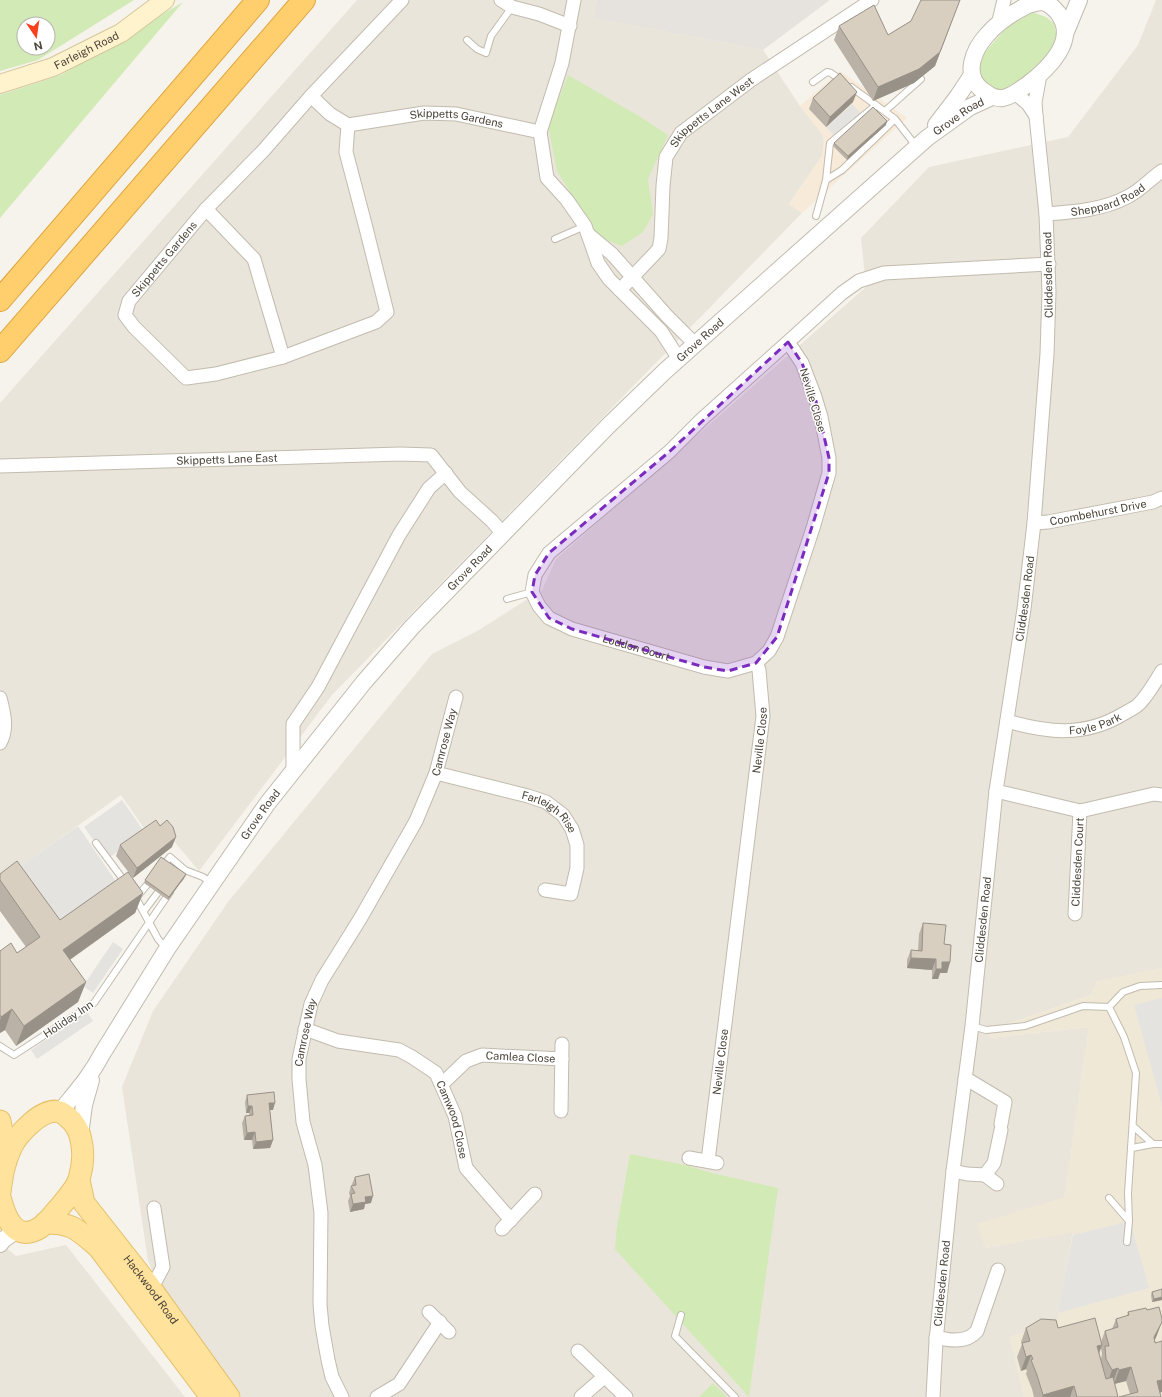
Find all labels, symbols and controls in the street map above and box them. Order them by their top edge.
north arrow [16,16,56,56]
street label: Farleigh Road [52,29,121,72]
text: N [33,39,44,53]
street label: Skippetts Lane West [668,74,756,149]
street label: Grove Road [931,96,986,138]
street label: Skippetts Gardens [409,107,505,130]
street label: Sheppard Road [1070,181,1147,218]
street label: Skippetts Gardens [129,219,199,299]
street label: Cliddesden Road [1041,232,1055,318]
street label: Grove Road [674,316,726,364]
street label: Neville Close [798,367,828,433]
street label: Skippetts Lane East [176,452,278,467]
street label: Coombehurst Drive [1049,497,1147,528]
street label: Grove Road [445,543,495,593]
street label: Cliddesden Road [1013,555,1036,642]
street label: Loddon Court [601,632,671,663]
street label: Camrose Way [429,707,459,777]
street label: Neville Close [750,707,769,774]
street label: Foyle Park [1069,710,1123,737]
street label: Grove Road [238,787,282,842]
street label: Farleigh Rise [521,789,579,834]
street label: Cliddesden Court [1069,817,1086,907]
street label: Cliddesden Road [972,876,993,963]
street label: Camrose Way [293,996,319,1066]
street label: Holiday Inn [41,998,95,1040]
street label: Neville Close [710,1028,730,1095]
street label: Camlea Close [485,1049,556,1065]
street label: Camwood Close [434,1079,470,1160]
street label: Cliddesden Road [931,1240,952,1327]
street label: Hackwood Road [121,1253,181,1326]

